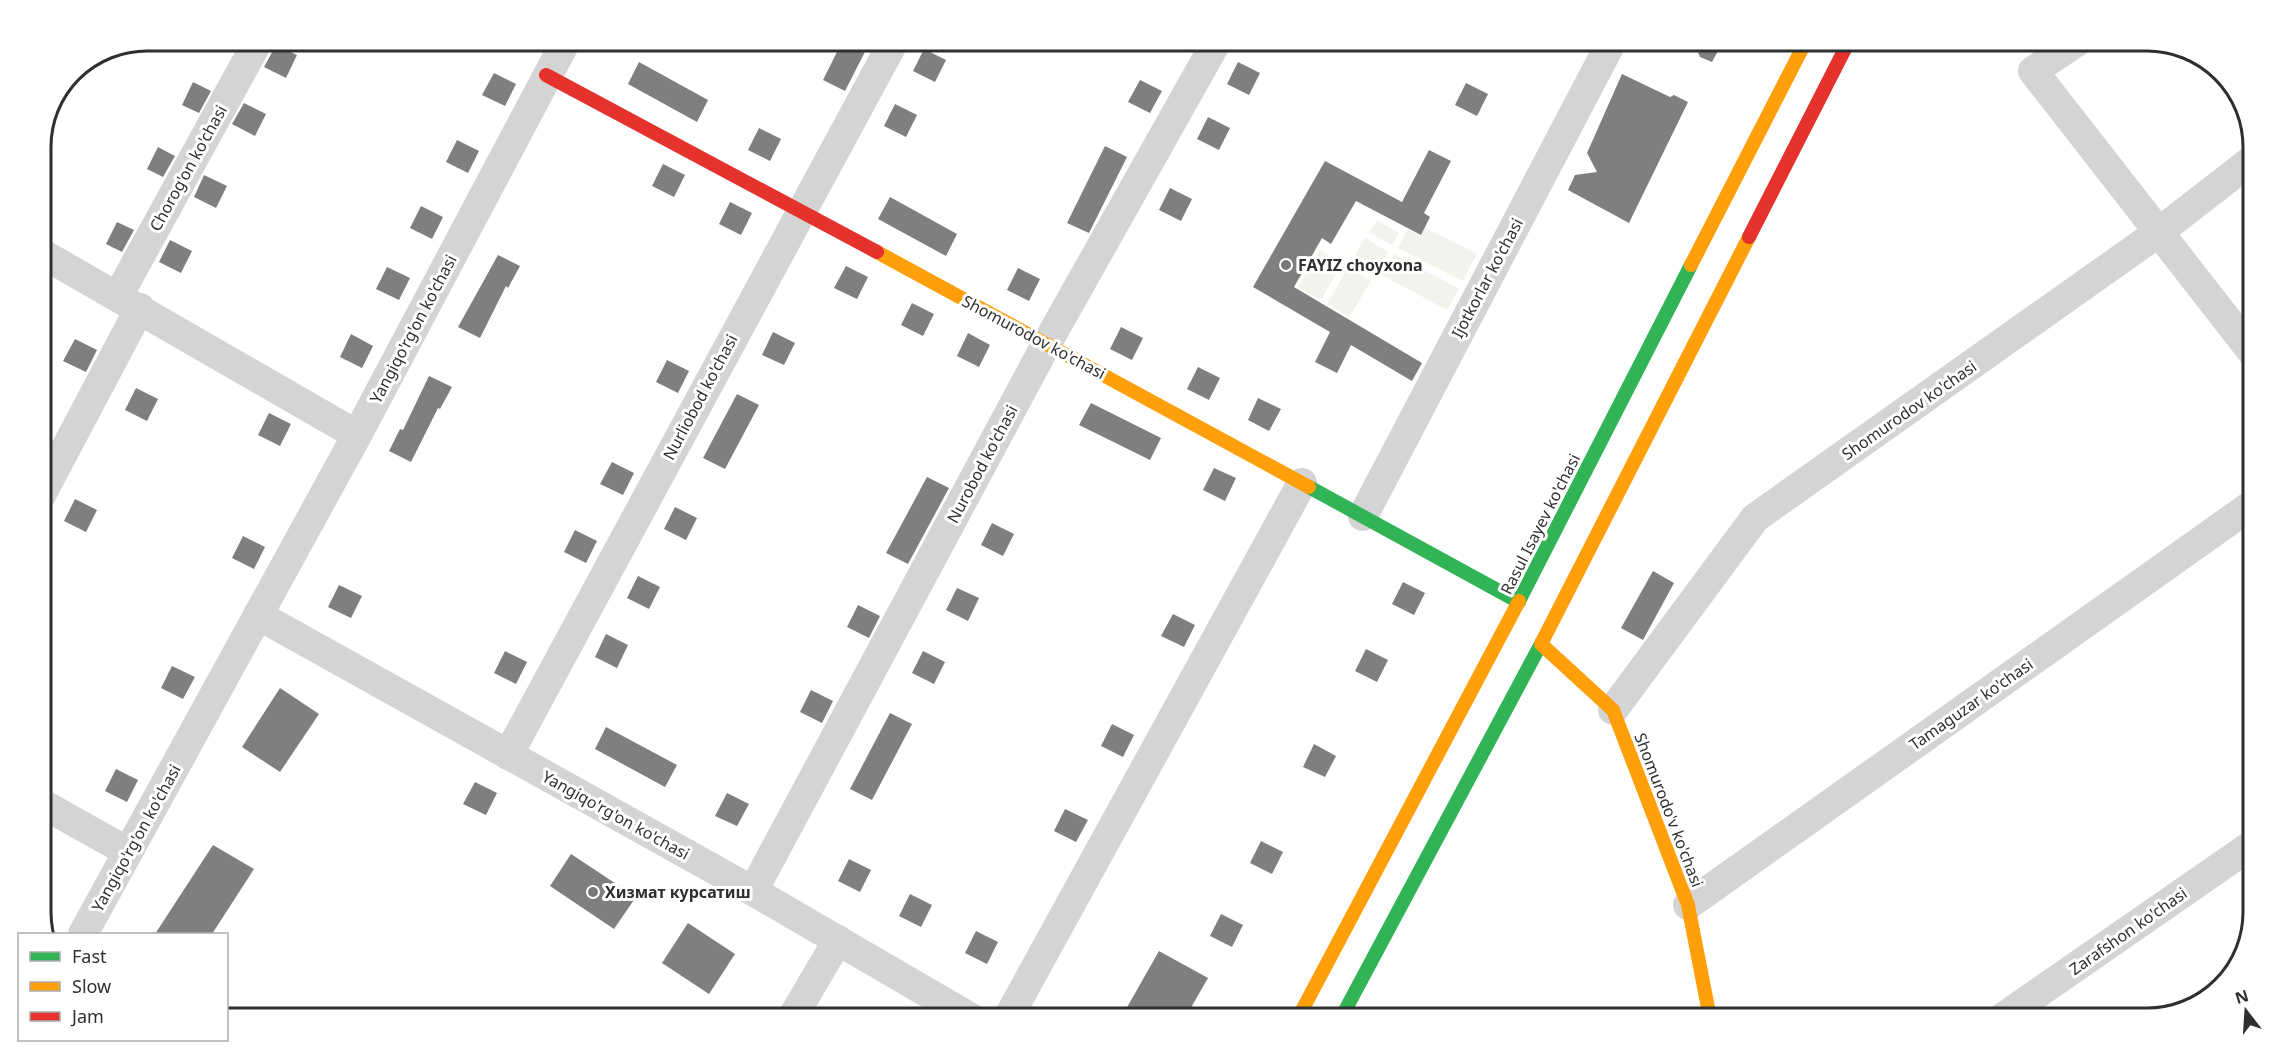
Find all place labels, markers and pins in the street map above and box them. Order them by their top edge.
place label: FAYIZ choyxona [1298,254,1423,276]
marker: FAYIZ choyxona [1279,258,1293,272]
place label: Хизмат курсатиш [605,881,751,903]
marker: Хизмат курсатиш [586,885,600,899]

